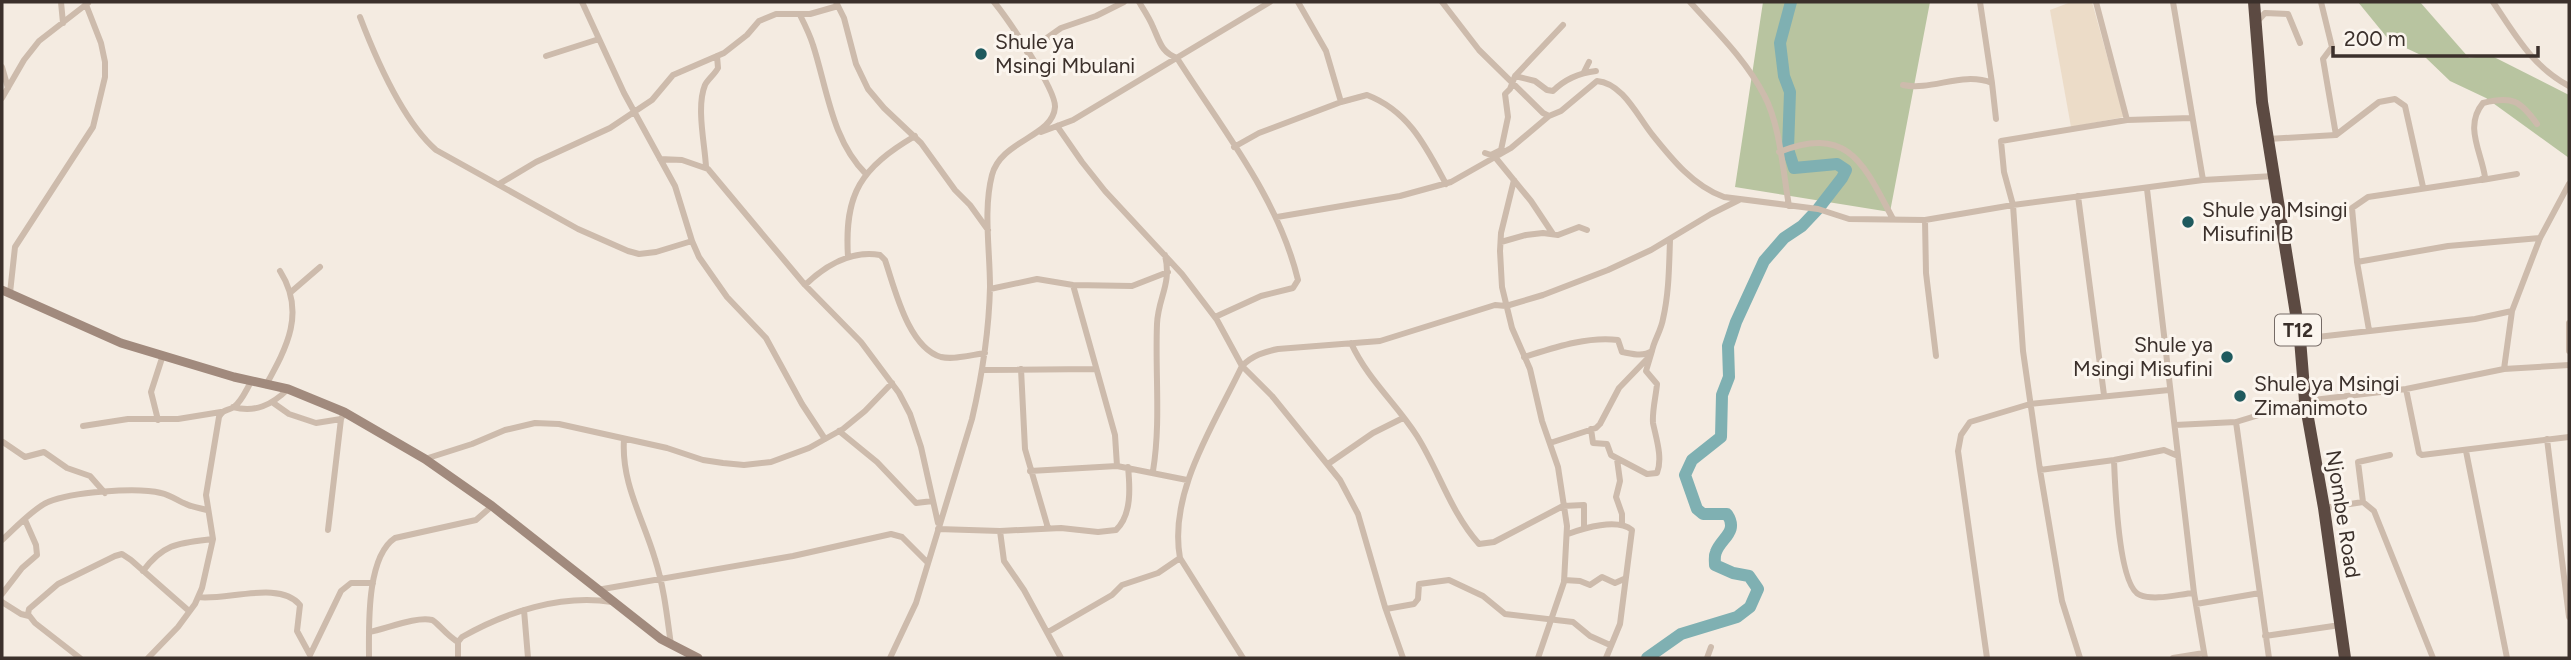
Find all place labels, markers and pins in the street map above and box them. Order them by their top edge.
place label: Shule ya Msingi Mbulani [995,29,1135,78]
marker: Shule ya Msingi Mbulani [973,46,989,62]
place label: Shule ya Msingi Misufini B [2202,197,2348,246]
marker: Shule ya Msingi Misufini B [2180,214,2196,230]
place label: Shule ya Msingi Misufini [2073,332,2213,381]
marker: Shule ya Msingi Misufini [2219,349,2235,365]
place label: Shule ya Msingi Zimanimoto [2254,371,2400,420]
marker: Shule ya Msingi Zimanimoto [2232,388,2248,404]

